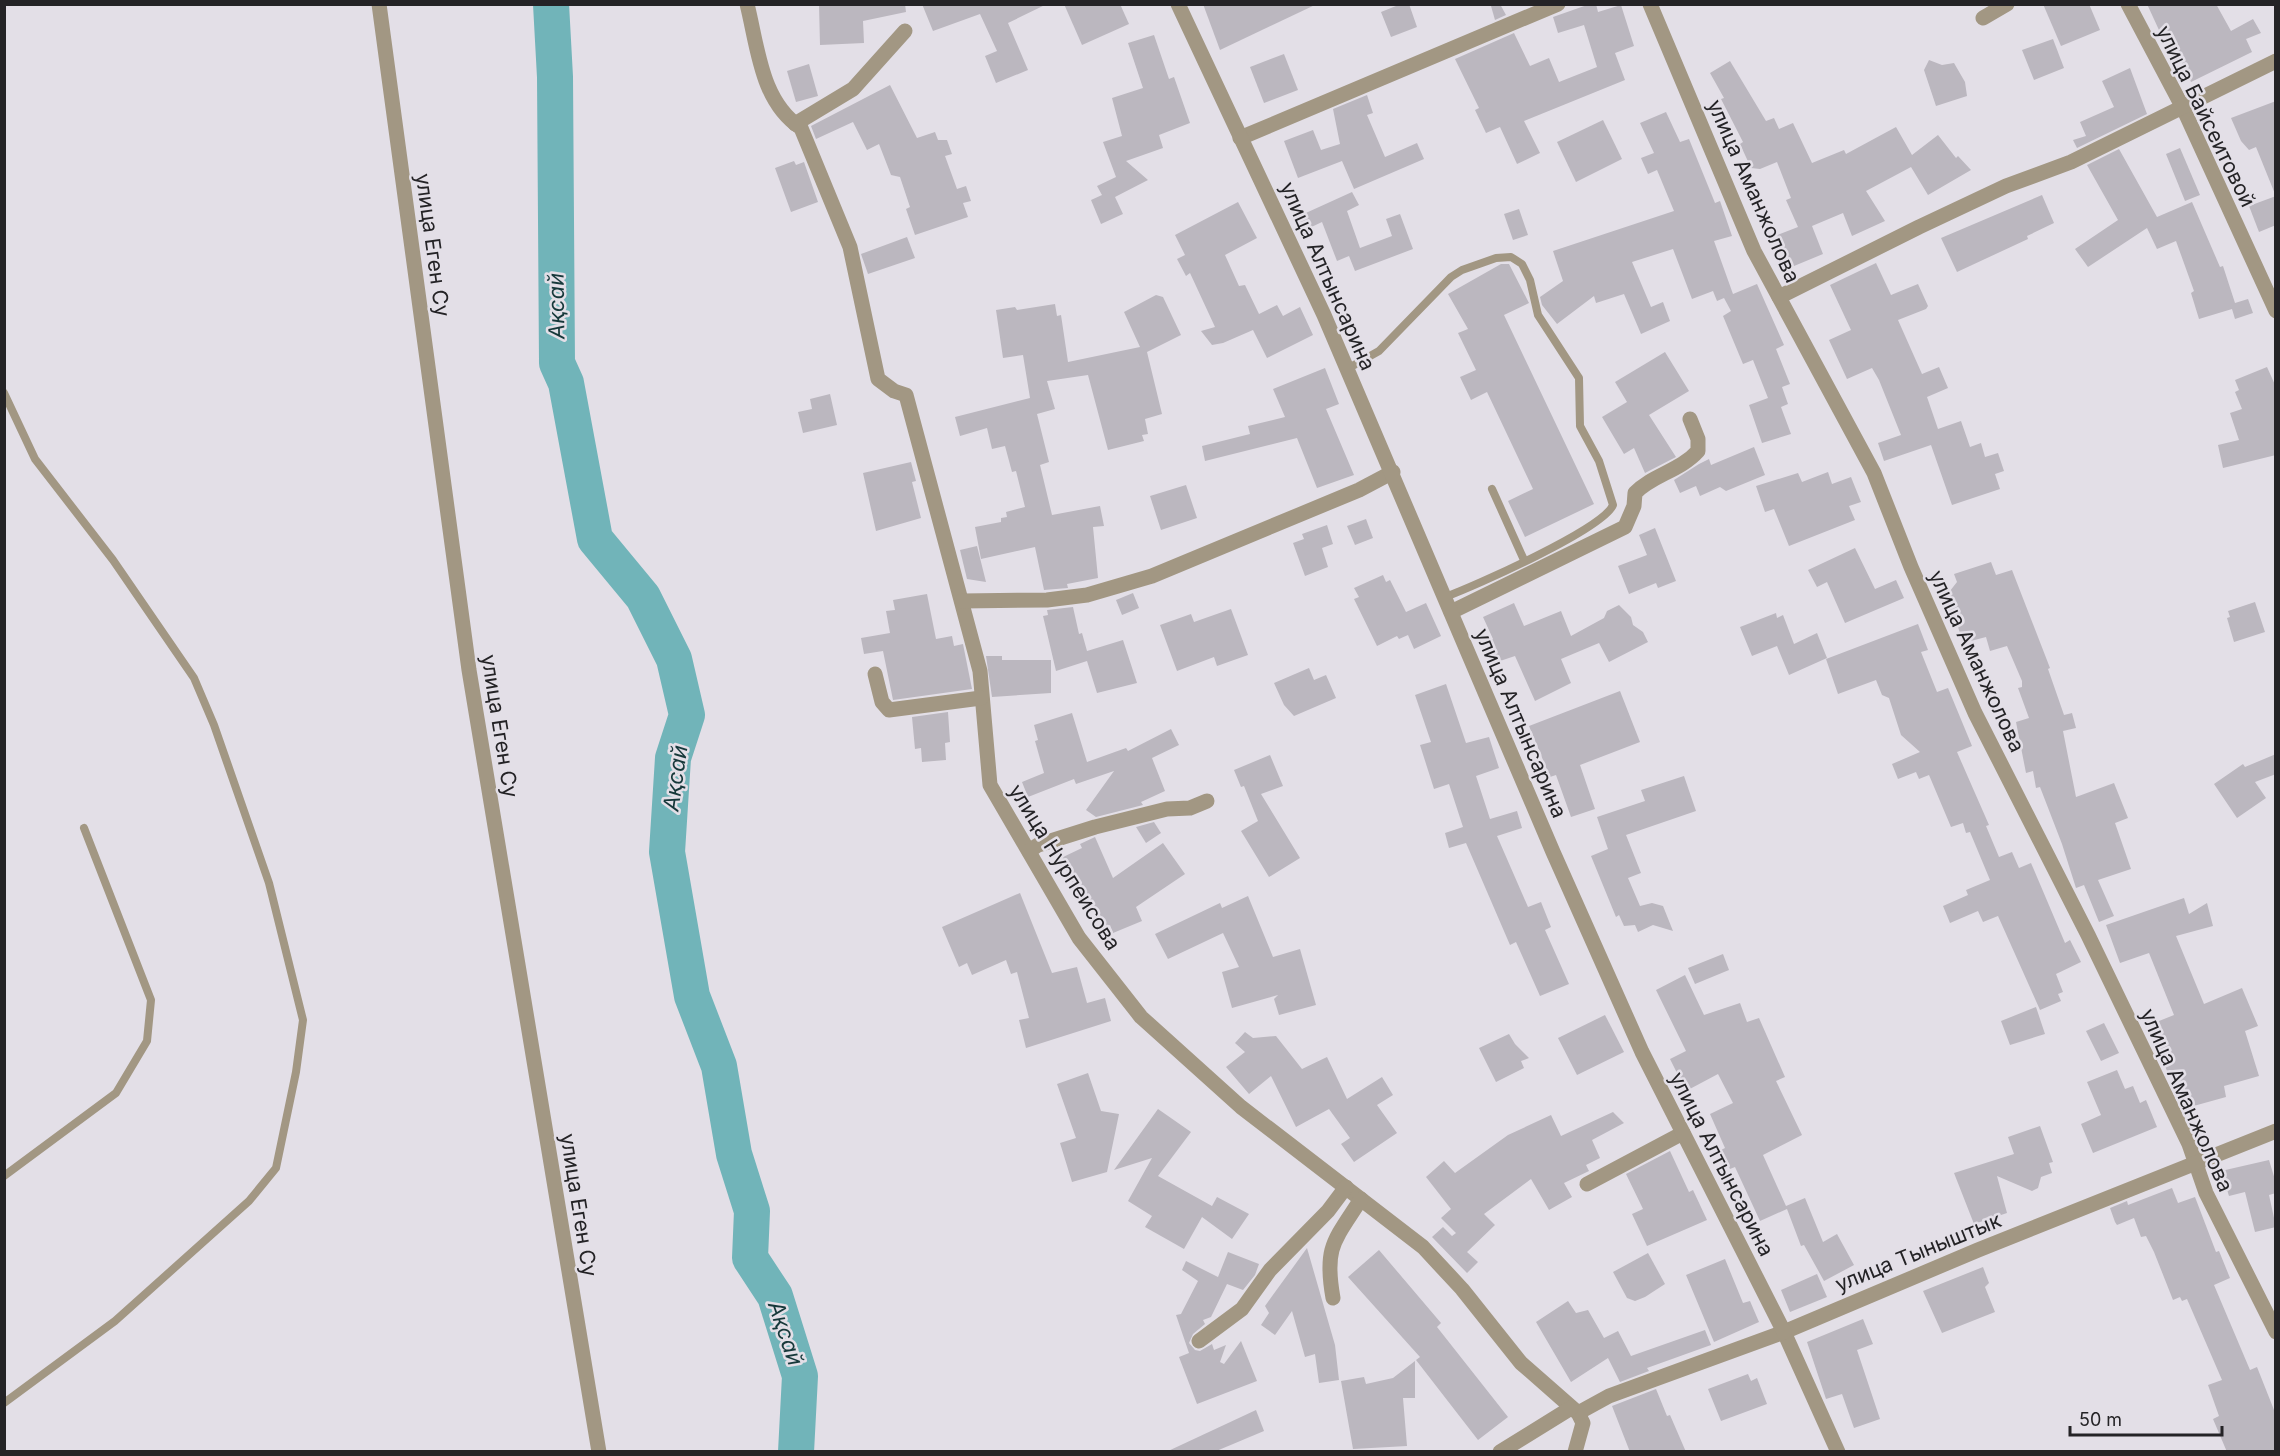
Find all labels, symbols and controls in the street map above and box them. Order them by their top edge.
street label: улица Байсеитовой [2151,21,2261,211]
street label: улица Аманжолова [1702,96,1806,286]
street label: улица Еген Су [411,172,455,319]
street label: улица Алтынсарина [1275,178,1381,374]
water label: Ақсай [542,273,570,340]
street label: улица Аманжолова [1924,566,2030,756]
street label: улица Алтынсарина [1470,624,1572,822]
street label: улица Еген Су [476,653,524,800]
water label: Ақсай [657,743,692,814]
street label: улица Нурпеисова [1004,779,1126,955]
street label: улица Аманжолова [2135,1005,2239,1195]
street label: улица Алтынсарина [1665,1068,1779,1260]
street label: улица Еген Су [555,1132,603,1279]
street label: улица Тыныштык [1831,1207,2005,1297]
water label: Ақсай [763,1296,809,1369]
scale bar [2070,1399,2222,1437]
text: 50 m [2079,1409,2122,1430]

